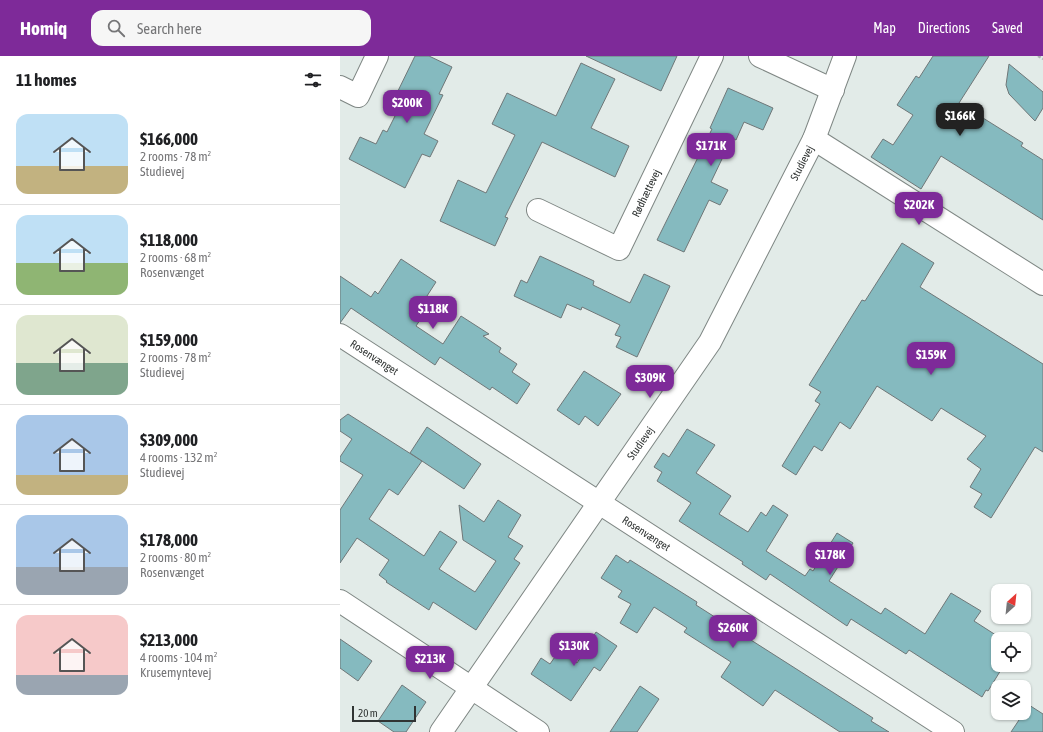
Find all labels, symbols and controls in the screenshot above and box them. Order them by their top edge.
search box [91,10,371,46]
text: Homiq [20,17,67,39]
icon: search [105,17,127,39]
text: Search here [137,20,202,37]
text: Map [873,20,896,36]
text: Directions [918,20,970,36]
text: Saved [992,20,1023,36]
icon: filters [302,69,324,91]
text: 11 homes [16,70,77,90]
pin: $200K [379,90,435,124]
text: $200K [392,95,422,110]
pin: $166K [932,103,988,137]
text: $166K [945,108,975,123]
text: $166,000 [140,129,198,149]
icon: home [48,130,96,178]
pin: $171K [683,133,739,167]
text: $171K [696,138,726,153]
street label: Studievej [788,143,816,182]
text: 2 rooms · 78 m² [140,149,211,164]
text: Studievej [140,164,185,179]
street label: Rødhættevej [629,167,663,219]
pin: $202K [891,192,947,226]
text: $202K [904,197,934,212]
text: $118,000 [140,230,198,250]
icon: home [48,231,96,279]
text: 2 rooms · 68 m² [140,250,211,265]
text: Rosenvænget [140,265,204,280]
pin: $118K [405,296,461,330]
text: $118K [418,301,448,316]
text: $159,000 [140,330,198,350]
icon: home [48,331,96,379]
street label: Rosenvænget [348,337,401,377]
pin: $159K [903,342,959,376]
text: $159K [916,347,946,362]
text: 2 rooms · 78 m² [140,350,211,365]
text: Studievej [140,365,185,380]
pin: $309K [622,365,678,399]
text: $309K [635,370,665,385]
street label: Studievej [625,424,656,462]
text: $309,000 [140,430,198,450]
icon: home [48,431,96,479]
text: 4 rooms · 132 m² [140,450,217,465]
text: Studievej [140,465,185,480]
street label: Rosenvænget [620,514,673,553]
text: $178,000 [140,530,198,550]
icon: home [48,531,96,579]
pin: $178K [802,542,858,576]
text: $178K [815,547,845,562]
text: 2 rooms · 80 m² [140,550,211,565]
text: Rosenvænget [140,565,204,580]
north arrow [991,584,1031,624]
map controls [991,584,1031,720]
pin: $260K [705,615,761,649]
text: $260K [718,620,748,635]
text: $213,000 [140,630,198,650]
icon: home [48,631,96,679]
button: locate [991,632,1031,672]
pin: $130K [546,633,602,667]
text: $130K [559,638,589,653]
pin: $213K [402,646,458,680]
text: 4 rooms · 104 m² [140,650,217,665]
text: $213K [415,651,445,666]
text: Krusemyntevej [140,665,212,680]
button: layers [991,680,1031,720]
scale bar [352,704,416,723]
text: 20 m [358,707,378,719]

